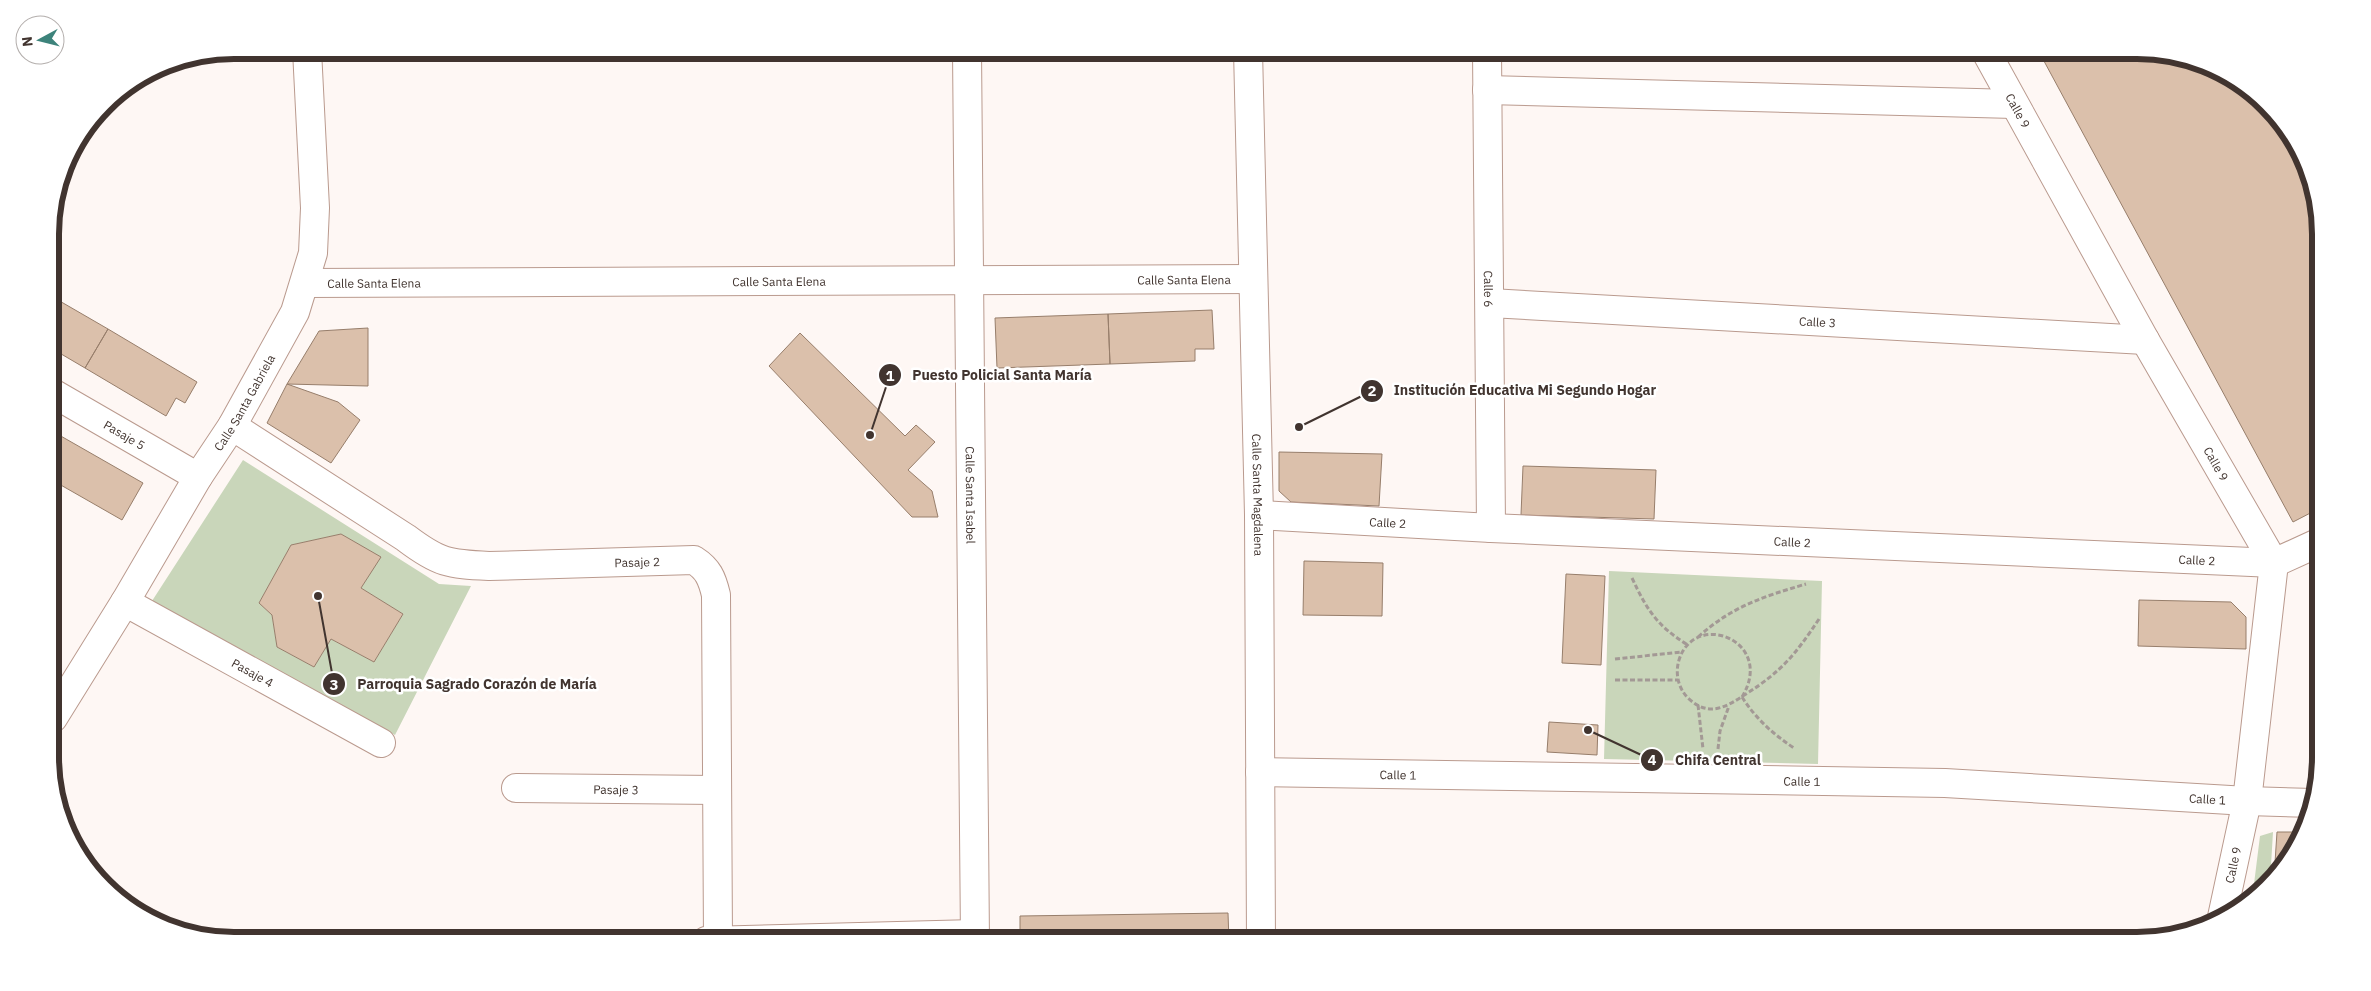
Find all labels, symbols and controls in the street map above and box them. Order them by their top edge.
north arrow [15,15,65,65]
text: N [18,35,37,48]
street label: Calle 9 [2003,91,2034,130]
street label: Calle 6 [1481,270,1497,308]
street label: Calle Santa Elena [1137,272,1231,287]
street label: Calle Santa Elena [732,273,826,289]
street label: Calle Santa Elena [327,275,421,290]
street label: Calle 3 [1799,313,1836,330]
street label: Calle Santa Gabriela [210,351,278,454]
callout: Puesto Policial Santa María [877,361,1101,390]
text: 1 [885,366,895,385]
text: Puesto Policial Santa María [912,366,1092,384]
callout: Institución Educativa Mi Segundo Hogar [1359,376,1667,405]
text: 2 [1367,381,1377,400]
text: Institución Educativa Mi Segundo Hogar [1394,381,1657,399]
street label: Pasaje 5 [101,417,148,452]
street label: Calle Santa Magdalena [1250,433,1267,557]
street label: Calle 9 [2201,444,2232,483]
street label: Calle Santa Isabel [963,446,979,544]
street label: Calle 2 [1369,514,1407,531]
street label: Calle 2 [1774,533,1811,550]
street label: Calle 2 [2178,551,2216,568]
street label: Pasaje 2 [614,553,660,570]
street label: Pasaje 4 [229,655,276,690]
callout: Parroquia Sagrado Corazón de María [322,670,607,699]
text: 3 [329,675,339,694]
text: Parroquia Sagrado Corazón de María [357,675,597,693]
callout: Chifa Central [1639,745,1771,774]
text: 4 [1647,750,1657,769]
text: Chifa Central [1675,751,1761,769]
street label: Calle 1 [1379,766,1417,782]
street label: Calle 1 [1783,773,1821,788]
street label: Pasaje 3 [593,781,639,797]
street label: Calle 1 [2189,790,2226,807]
street label: Calle 9 [2222,845,2244,885]

